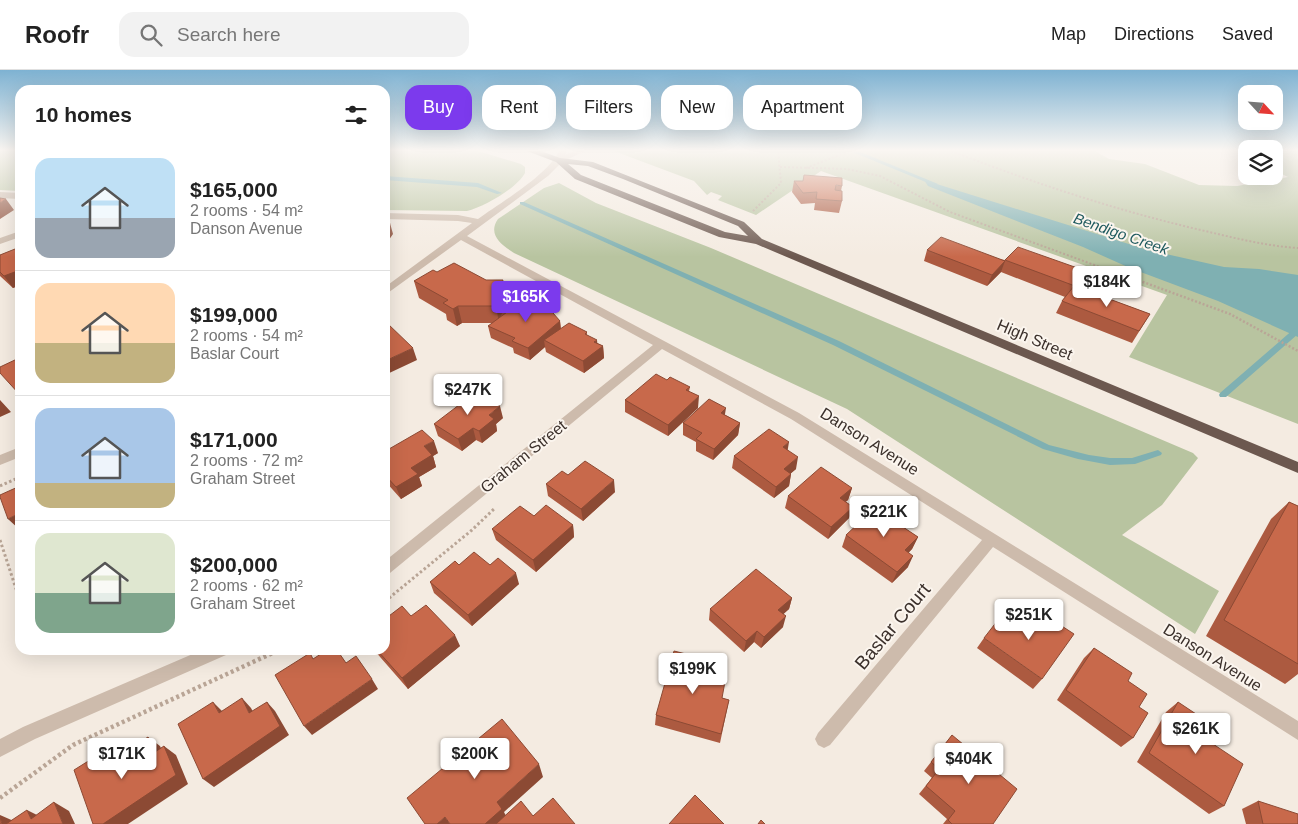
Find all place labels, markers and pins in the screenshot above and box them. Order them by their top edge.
pin: $184K [1072,266,1142,308]
pin: $165K [491,280,561,323]
pin: $247K [433,374,503,416]
pin: $221K [849,496,919,538]
pin: $251K [994,598,1064,641]
pin: $199K [658,652,728,695]
pin: $261K [1161,712,1231,755]
pin: $171K [87,738,157,780]
pin: $200K [440,738,510,780]
pin: $404K [934,742,1004,785]

